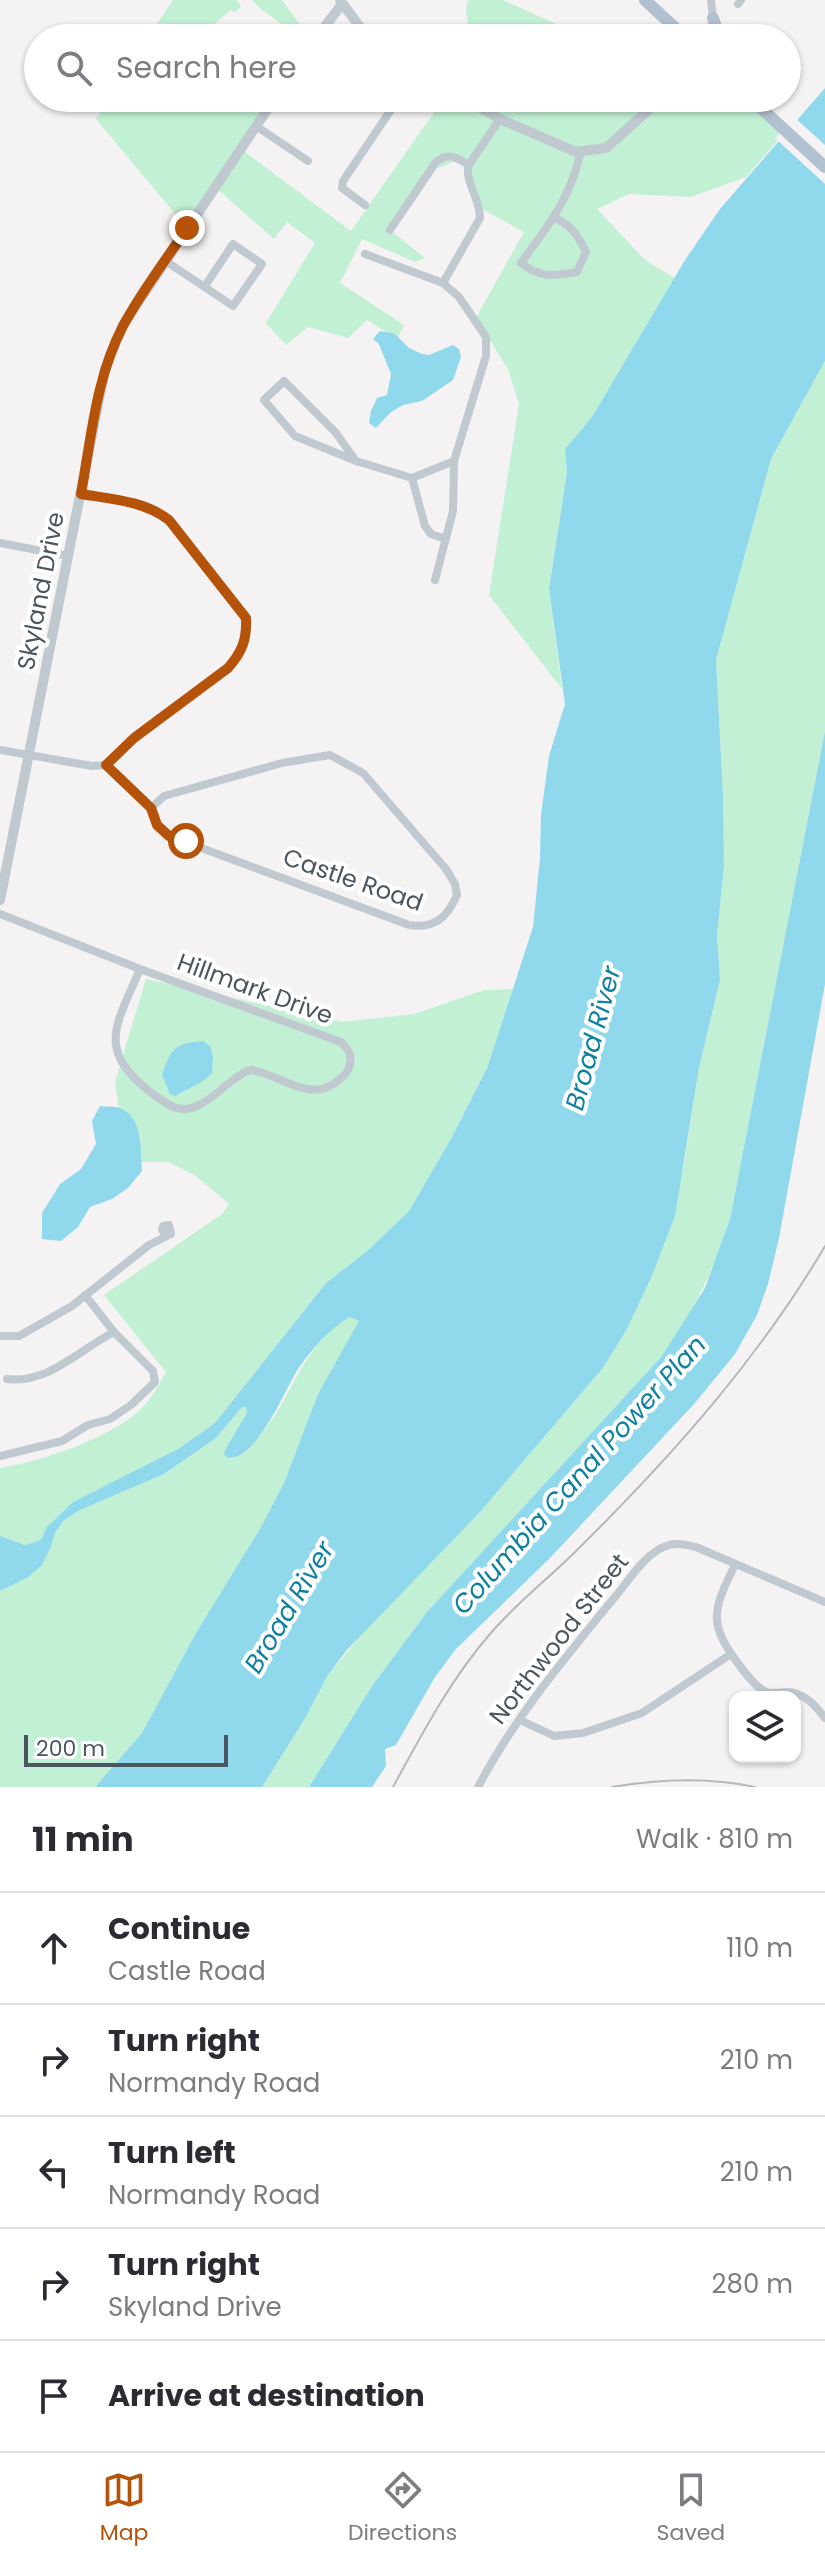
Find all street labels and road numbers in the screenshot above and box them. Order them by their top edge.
street label: Skyland Drive [9,509,72,673]
street label: Castle Road [279,840,427,919]
street label: Hillmark Drive [173,945,337,1032]
street label: Northwood Street [481,1546,636,1731]

